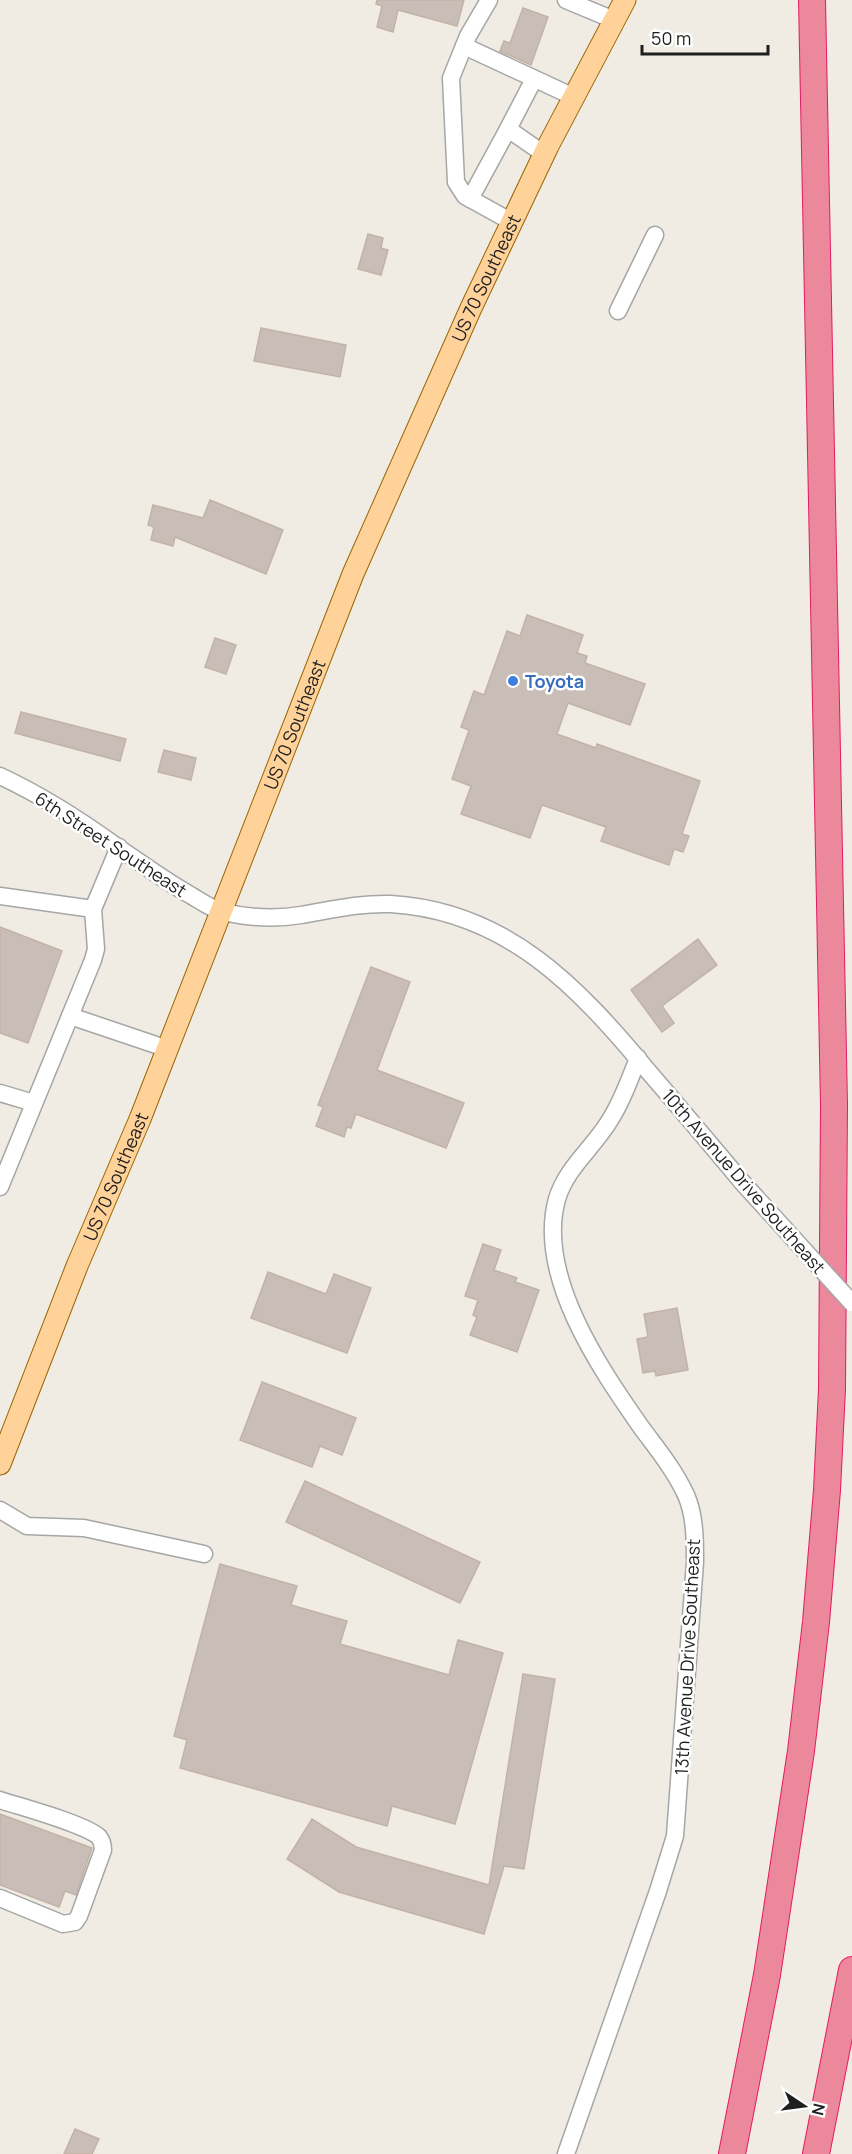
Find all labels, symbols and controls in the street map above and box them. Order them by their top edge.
scale bar [642,18,768,56]
text: 50 m [651,26,691,50]
street label: US 70 Southeast [446,210,526,345]
street label: US 70 Southeast [258,656,330,793]
place label: Toyota [525,669,584,693]
marker: Toyota [506,674,520,688]
street label: 6th Street Southeast [30,786,192,902]
street label: 10th Avenue Drive Southeast [657,1083,831,1279]
street label: US 70 Southeast [77,1109,154,1244]
street label: 13th Avenue Drive Southeast [669,1538,705,1776]
north arrow [774,2076,834,2136]
text: N [807,2101,831,2117]

